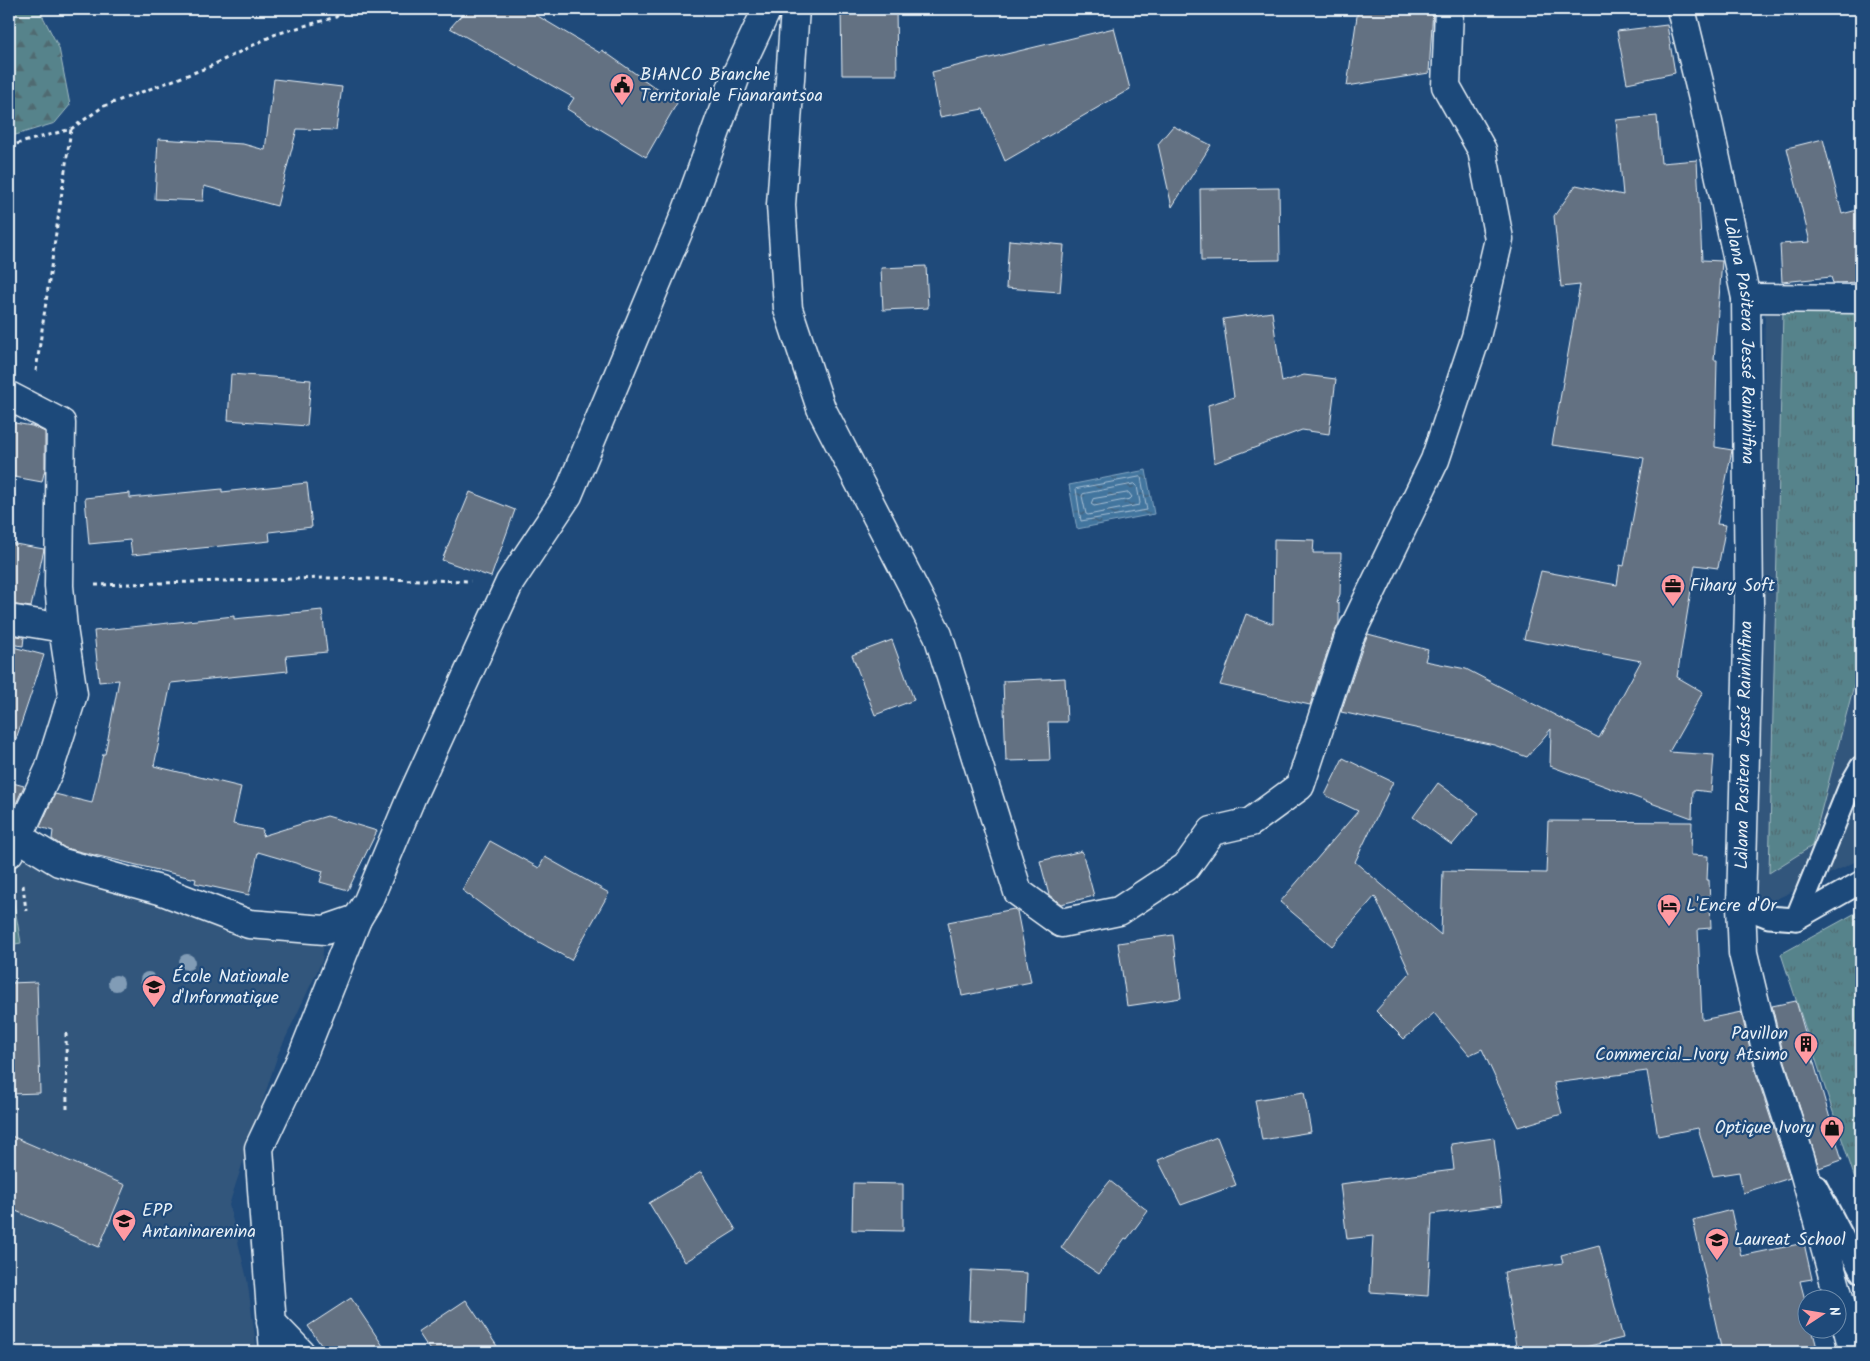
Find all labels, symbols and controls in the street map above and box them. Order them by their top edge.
place label: BIANCO Branche Territoriale Fianarantsoa [640,61,823,111]
public building icon: BIANCO Branche Territoriale Fianarantsoa [609,72,635,106]
street label: Làlana Pasitera Jessé Rainihifina [1714,214,1762,464]
place label: Fihary Soft [1690,572,1776,601]
office icon: Fihary Soft [1660,573,1686,607]
street label: Làlana Pasitera Jessé Rainihifina [1728,620,1762,870]
place label: L'Encre d'Or [1686,892,1777,921]
hotel icon: L'Encre d'Or [1656,893,1682,927]
place label: École Nationale d'Informatique [172,963,289,1013]
school or university icon: École Nationale d'Informatique [141,974,167,1008]
place label: Pavillon Commercial_Ivory Atsimo [1595,1020,1788,1070]
building icon: Pavillon Commercial_Ivory Atsimo [1793,1031,1819,1065]
place label: Optique Ivory [1715,1114,1815,1143]
shop icon: Optique Ivory [1819,1115,1845,1149]
place label: EPP Antaninarenina [142,1197,256,1247]
school or university icon: EPP Antaninarenina [111,1208,137,1242]
place label: Laureat School [1734,1226,1846,1255]
school or university icon: Laureat School [1704,1227,1730,1261]
north arrow [1798,1288,1848,1338]
text: N [1822,1305,1845,1318]

